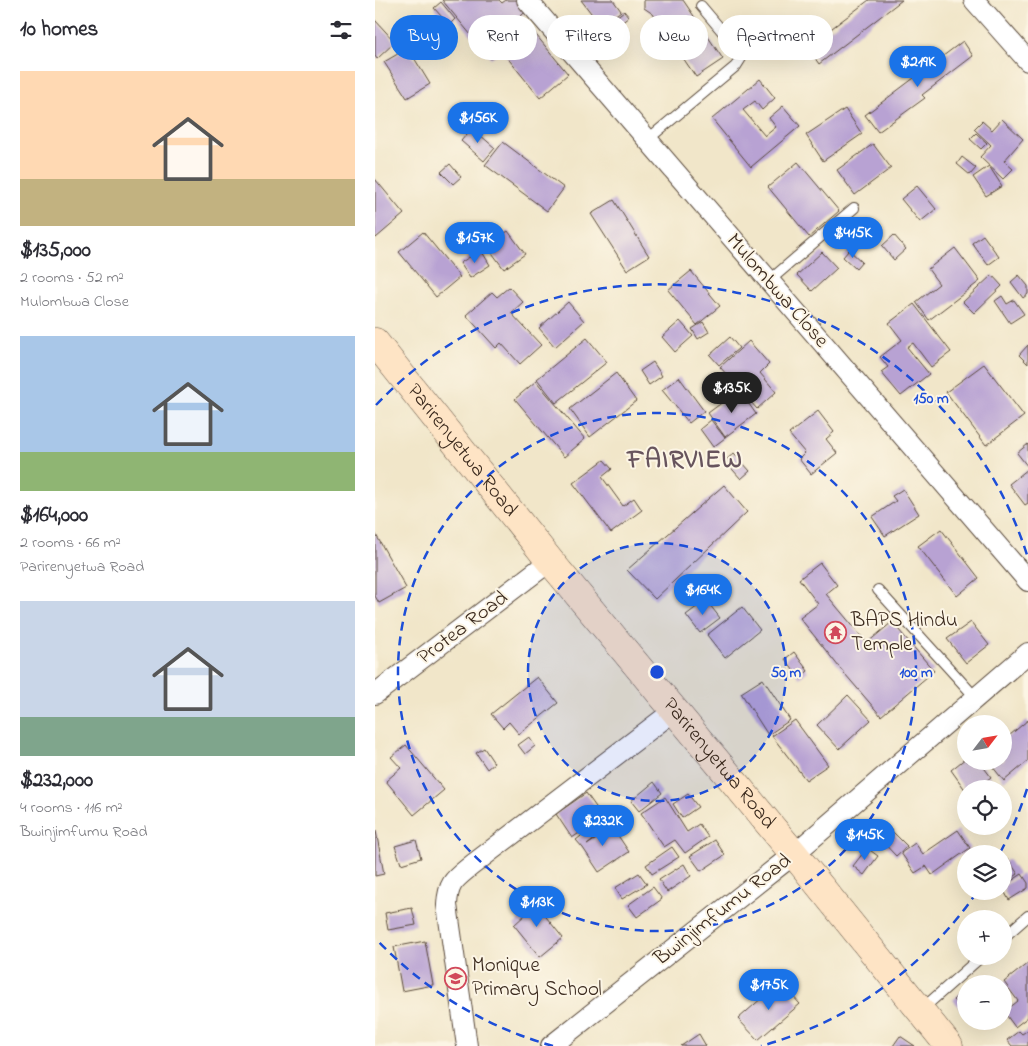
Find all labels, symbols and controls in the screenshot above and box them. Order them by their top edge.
text: 10 homes [20,15,98,45]
chip: Buy [390,15,458,60]
chip: Rent [468,15,537,60]
chip: Filters [547,15,630,60]
chip: New [640,15,708,60]
chip: Apartment [718,15,833,60]
icon: filters [327,16,355,44]
pin: $219K [883,46,953,88]
text: $219K [900,50,936,74]
pin: $156K [443,102,513,144]
icon: home [143,104,233,194]
text: $156K [459,106,497,130]
pin: $415K [818,216,888,259]
text: $415K [834,221,872,245]
pin: $157K [440,222,510,264]
text: $157K [456,226,494,250]
street label: Mulombwa Close [719,227,836,355]
text: $135,000 [20,236,91,266]
text: 2 rooms · 52 m² [20,266,124,290]
text: Mulombwa Close [20,290,129,314]
icon: home [143,369,233,459]
pin: $135K [697,372,767,414]
text: $135K [713,376,751,400]
street label: Parirenyetwa Road [399,378,525,524]
text: 150 m [913,388,949,410]
district label: FAIRVIEW [625,442,743,480]
text: $164,000 [20,501,88,531]
text: 2 rooms · 66 m² [20,531,121,555]
text: Parirenyetwa Road [20,555,144,579]
pin: $164K [668,574,738,616]
text: $164K [685,578,721,602]
street label: Protea Road [411,584,515,672]
place label: BAPS Hindu Temple [850,606,958,660]
temple icon: BAPS Hindu Temple [823,621,847,645]
icon: home [143,634,233,724]
text: 50 m [771,662,802,684]
text: 100 m [899,662,933,684]
centre of rings [648,663,666,681]
street label: Parirenyetwa Road [655,691,783,836]
north arrow [957,715,1013,770]
map controls [957,715,1012,1030]
text: $232,000 [20,766,93,796]
button: locate [957,780,1012,835]
text: 4 rooms · 116 m² [20,796,123,820]
pin: $232K [568,804,638,847]
text: $232K [583,809,623,833]
pin: $145K [830,818,900,861]
text: Bwinjimfumu Road [20,820,147,844]
text: $145K [846,823,884,847]
button: layers [957,845,1012,900]
street label: Bwinjimfumu Road [647,847,798,974]
pin: $113K [502,886,572,928]
text: $113K [520,890,554,914]
button: + [957,910,1012,965]
place label: Monique Primary School [472,951,602,1007]
school or university icon: Monique Primary School [444,966,468,990]
pin: $175K [734,968,804,1011]
text: $175K [750,973,788,997]
button: − [957,975,1012,1030]

